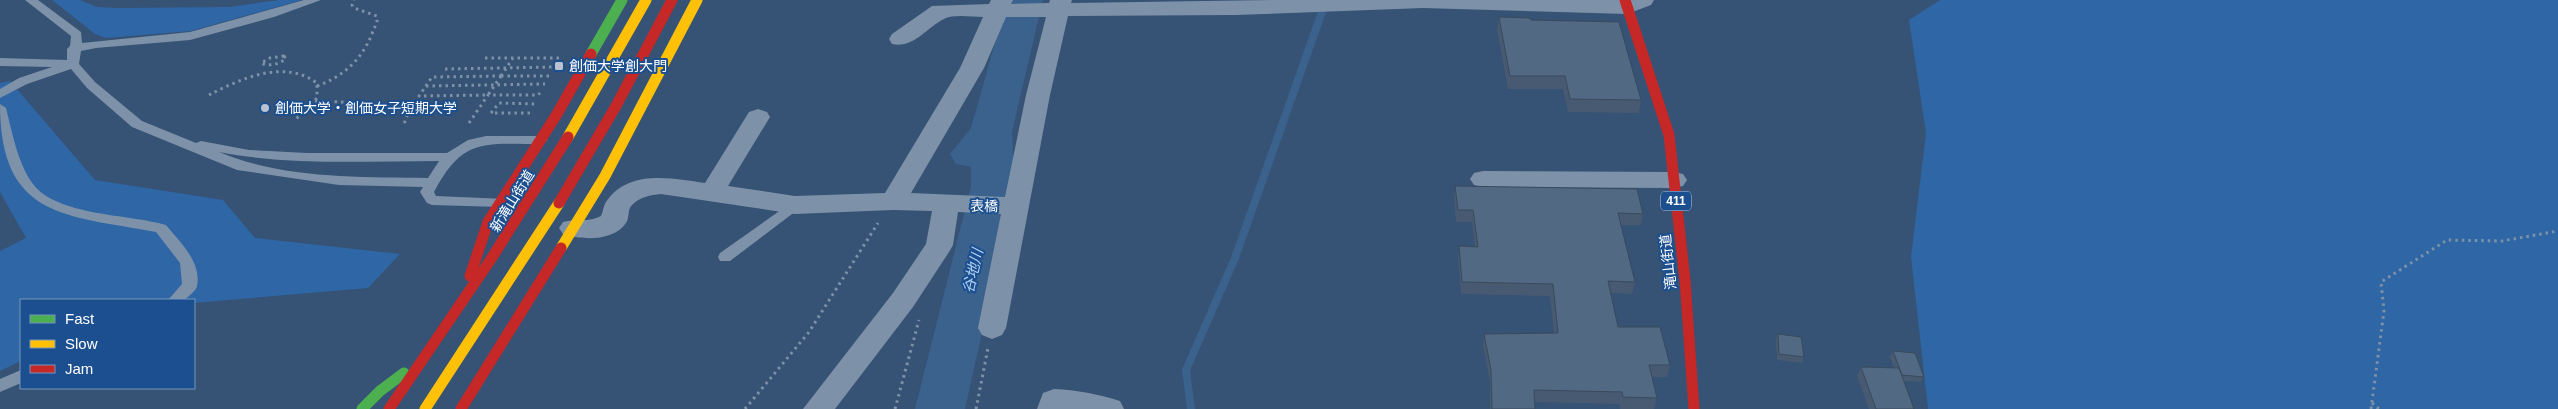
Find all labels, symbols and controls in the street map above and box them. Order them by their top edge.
place label: 創価大学創大門 [569,58,667,74]
marker: 創価大学創大門 [553,60,565,72]
place label: 創価大学・創価女子短期大学 [275,100,457,116]
marker: 創価大学・創価女子短期大学 [259,102,271,114]
street label: 新滝山街道 [487,167,537,235]
road number: 411 [1661,192,1691,210]
street label: 表橋 [970,198,998,214]
street label: 滝山街道 [1657,233,1679,291]
water label: 谷地川 [959,245,986,295]
legend [20,299,195,389]
text: Fast [65,310,95,327]
text: Slow [65,335,98,352]
text: Jam [65,360,93,377]

